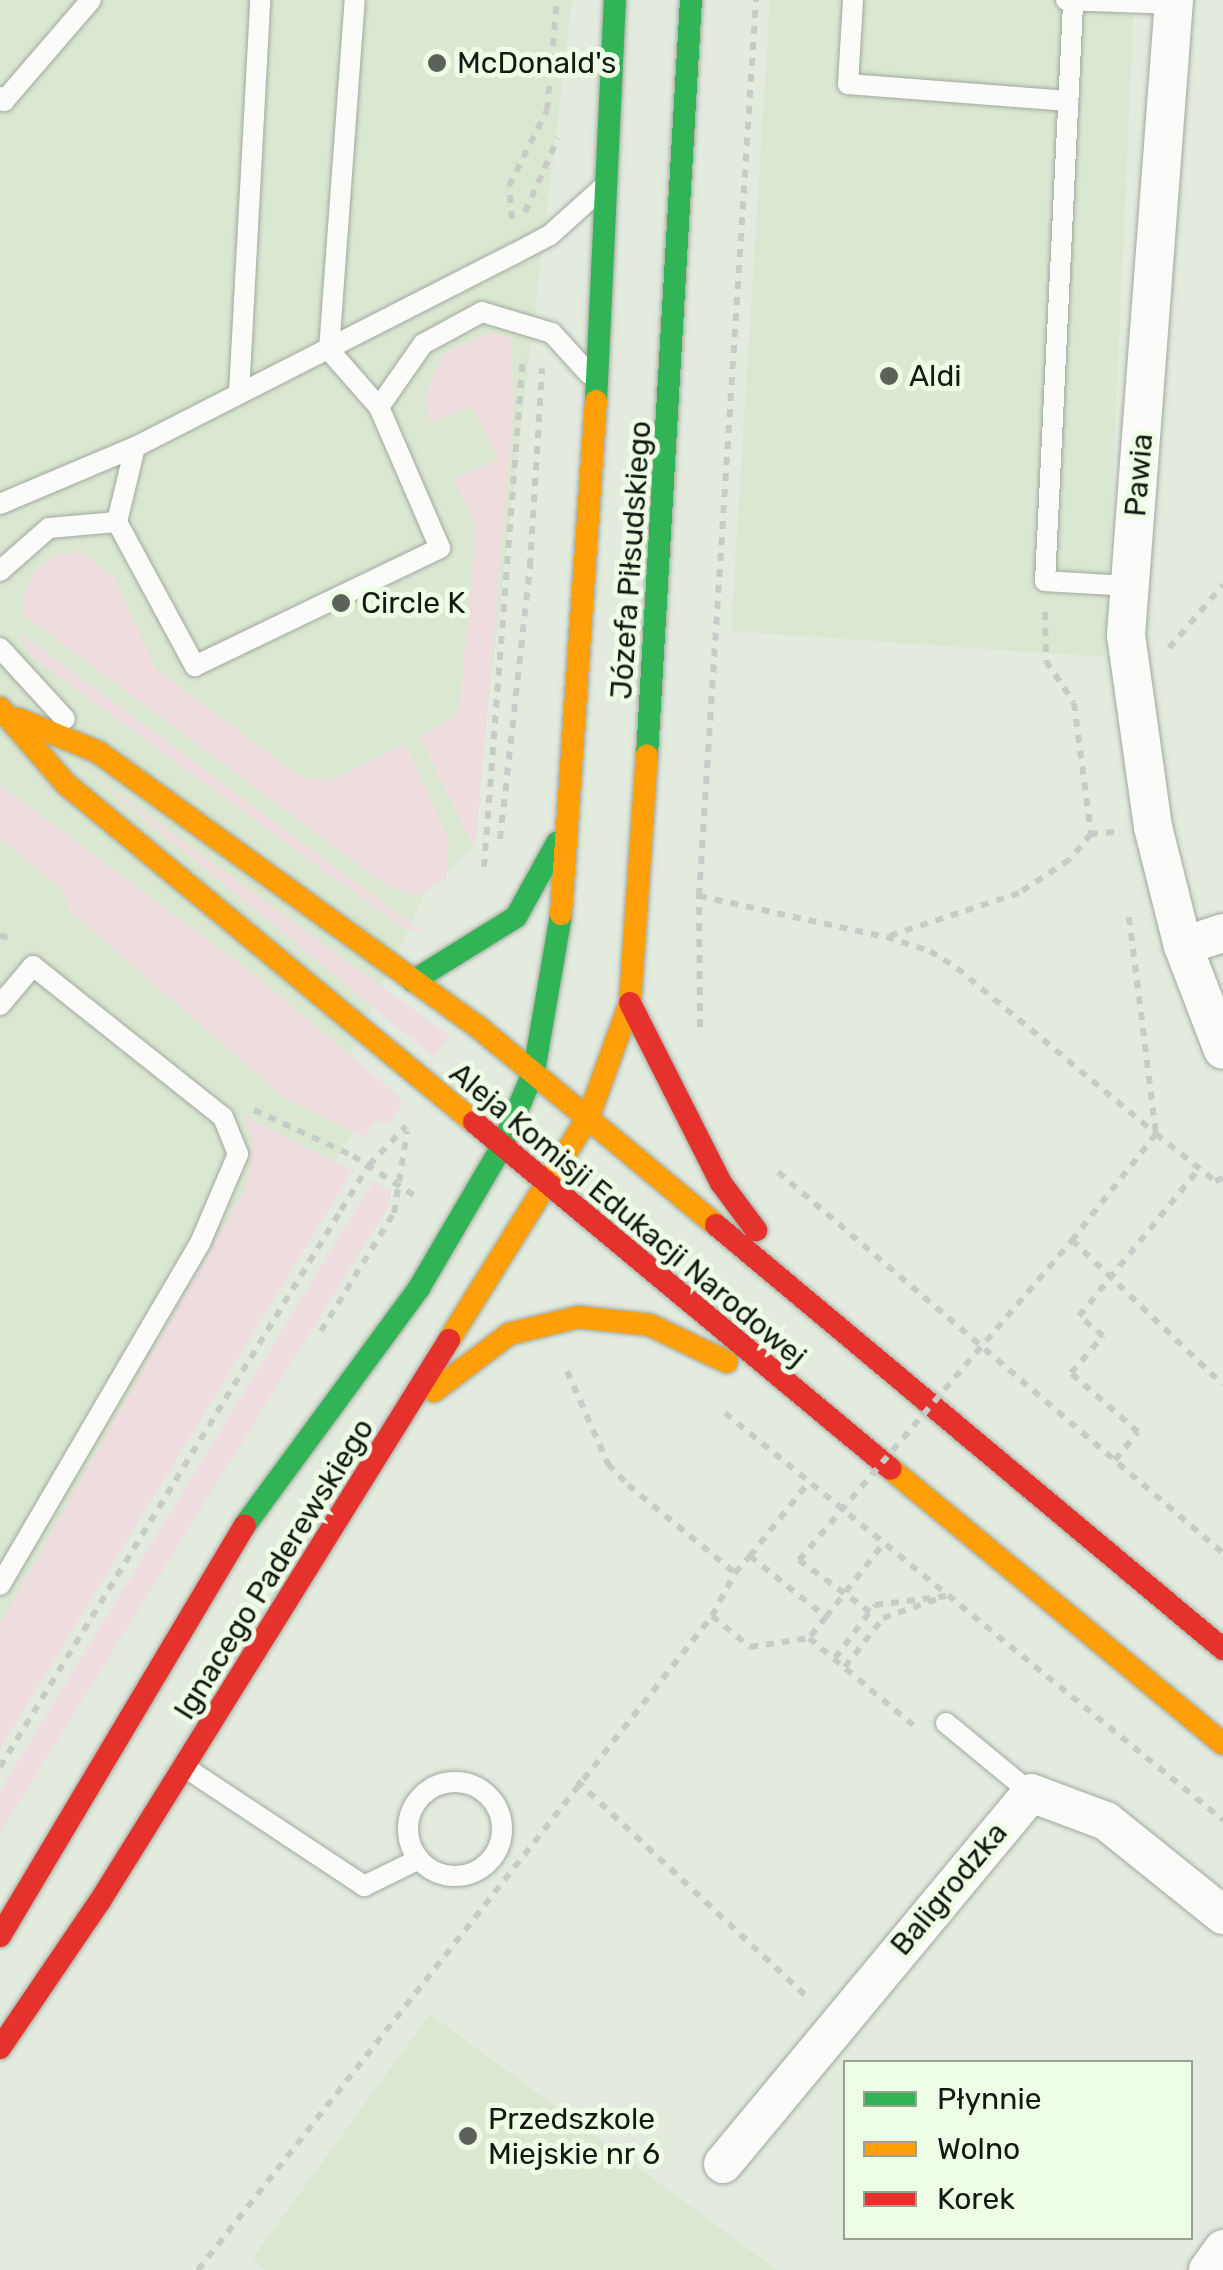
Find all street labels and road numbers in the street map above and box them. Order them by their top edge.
street label: Józefa Piłsudskiego [603,420,659,700]
street label: Pawia [1117,432,1161,518]
street label: Aleja Komisji Edukacji Narodowej [442,1055,814,1375]
street label: Ignacego Paderewskiego [167,1412,381,1726]
street label: Baligrodzka [883,1815,1015,1963]

